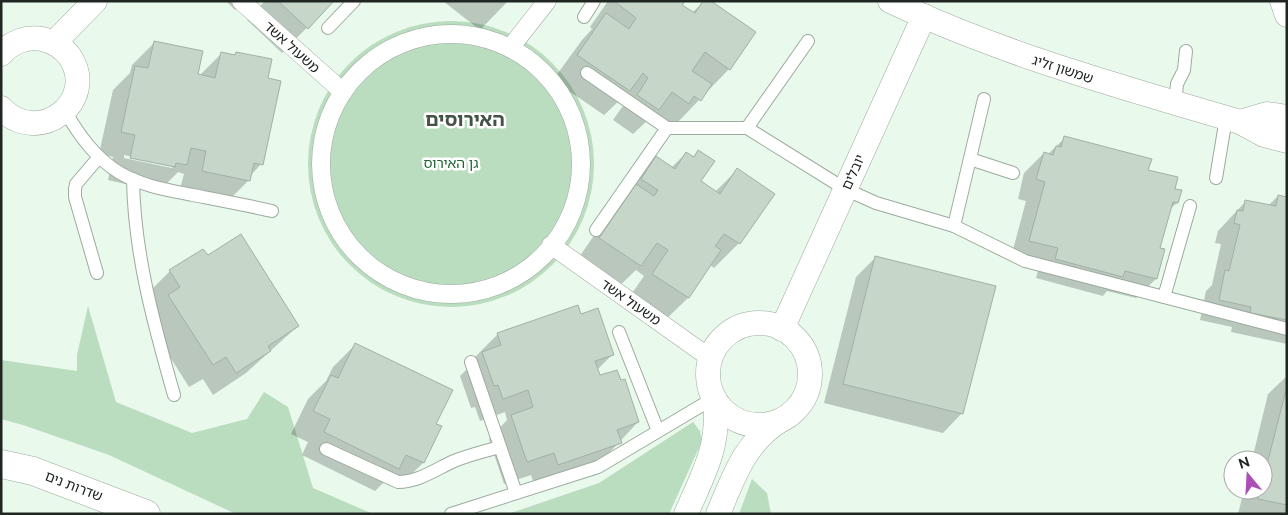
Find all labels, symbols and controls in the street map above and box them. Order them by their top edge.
street label: משעול אשד [261,18,323,76]
street label: שמשון זליג [1030,52,1096,86]
district label: האירוסים [425,108,505,130]
street label: יובלים [838,152,868,192]
park label: גן האירוס [423,155,479,171]
street label: משעול אשד [598,276,664,328]
north arrow [1223,450,1273,500]
text: N [1236,453,1252,472]
street label: שדרות נים [43,468,105,504]

